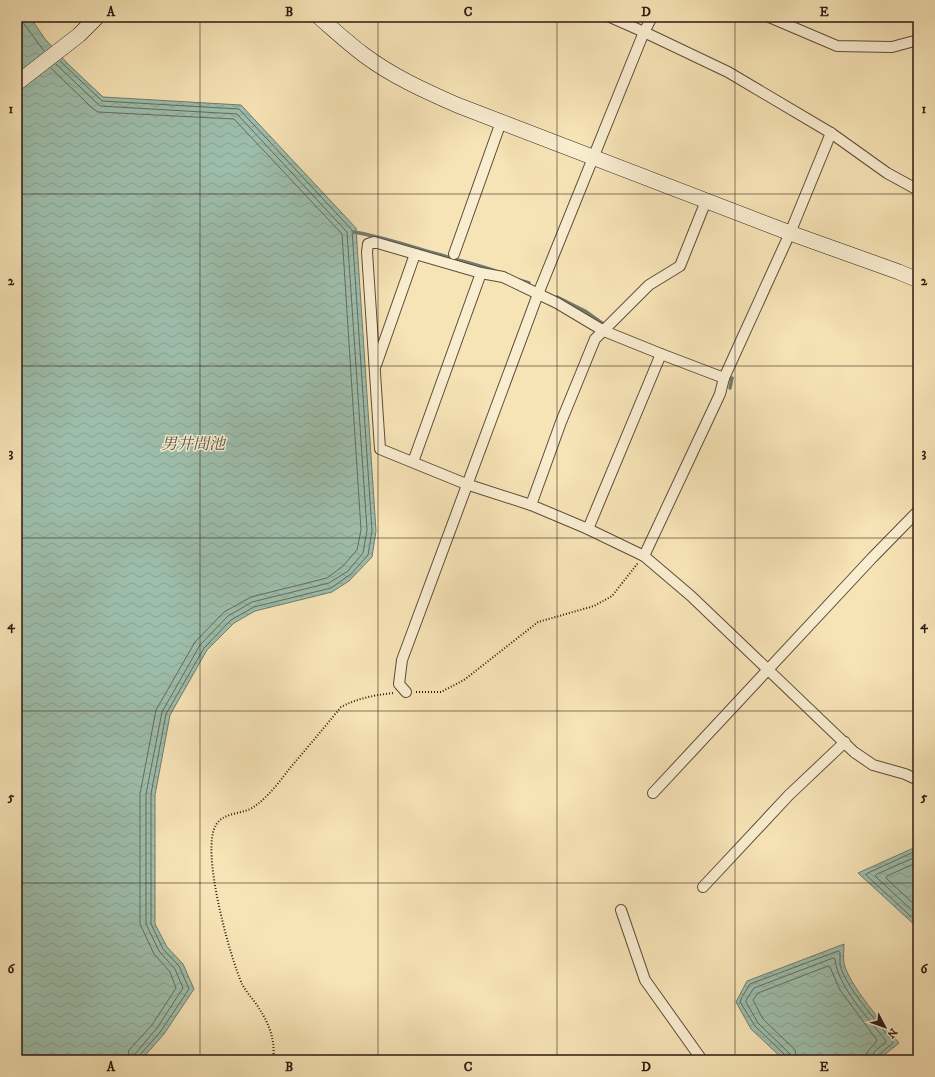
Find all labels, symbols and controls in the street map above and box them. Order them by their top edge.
text: A [106,4,116,20]
text: B [285,4,293,20]
text: C [464,4,473,20]
text: D [641,4,651,20]
text: E [819,4,829,20]
text: 1 [9,101,14,117]
text: 1 [922,101,927,117]
text: 2 [8,273,15,289]
text: 2 [921,273,928,289]
water label: 男井間池 [161,434,227,454]
text: 3 [9,445,14,461]
text: 3 [922,445,927,461]
text: 4 [6,617,15,634]
text: 4 [919,617,928,634]
text: 5 [7,789,15,805]
text: 5 [920,789,928,805]
text: 6 [8,961,16,977]
text: 6 [921,961,929,977]
north arrow [865,1007,905,1047]
text: N [884,1025,900,1041]
text: A [106,1059,116,1075]
text: B [285,1059,293,1075]
text: C [464,1059,473,1075]
text: D [641,1059,651,1075]
text: E [819,1059,829,1075]

